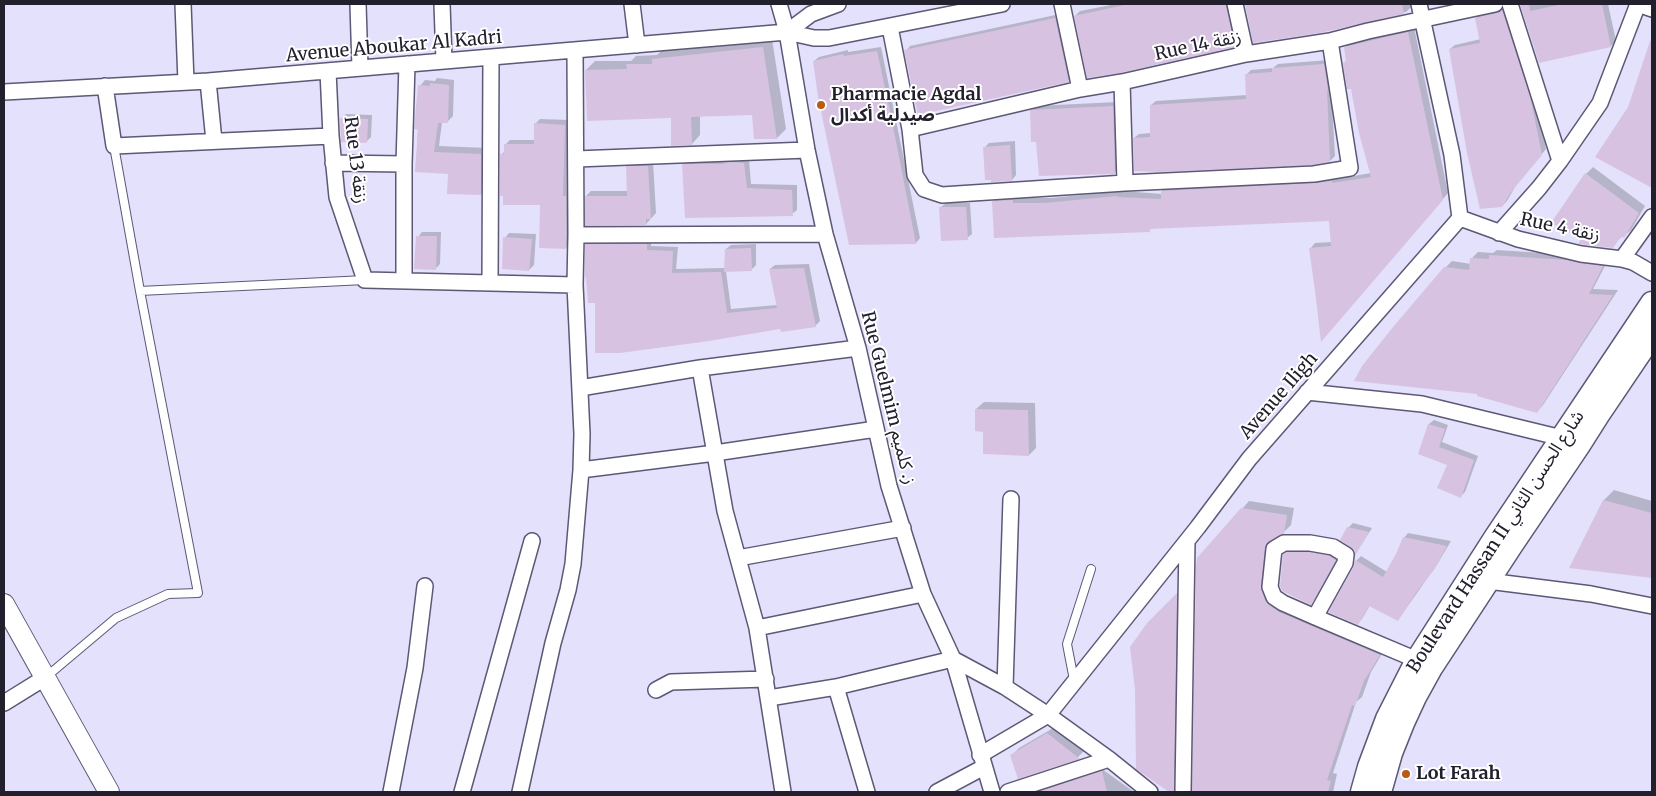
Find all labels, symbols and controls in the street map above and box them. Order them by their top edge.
street label: Rue 14 زنقة [1153,26,1243,66]
street label: Avenue Aboukar Al Kadri [285,27,503,67]
place label: Pharmacie Agdal صيدلية أكدال [831,84,981,126]
marker: Pharmacie Agdal صيدلية أكدال [815,99,827,111]
street label: Rue 13 زنقة [339,115,371,205]
street label: Rue 4 زنقة [1518,209,1602,247]
street label: Rue Guelmim ز. كلميم [856,309,920,487]
street label: Avenue Iligh [1235,348,1323,444]
street label: Boulevard Hassan II شارع الحسن الثاني [1403,407,1589,677]
place label: Lot Farah [1416,763,1501,785]
marker: Lot Farah [1400,768,1412,780]

